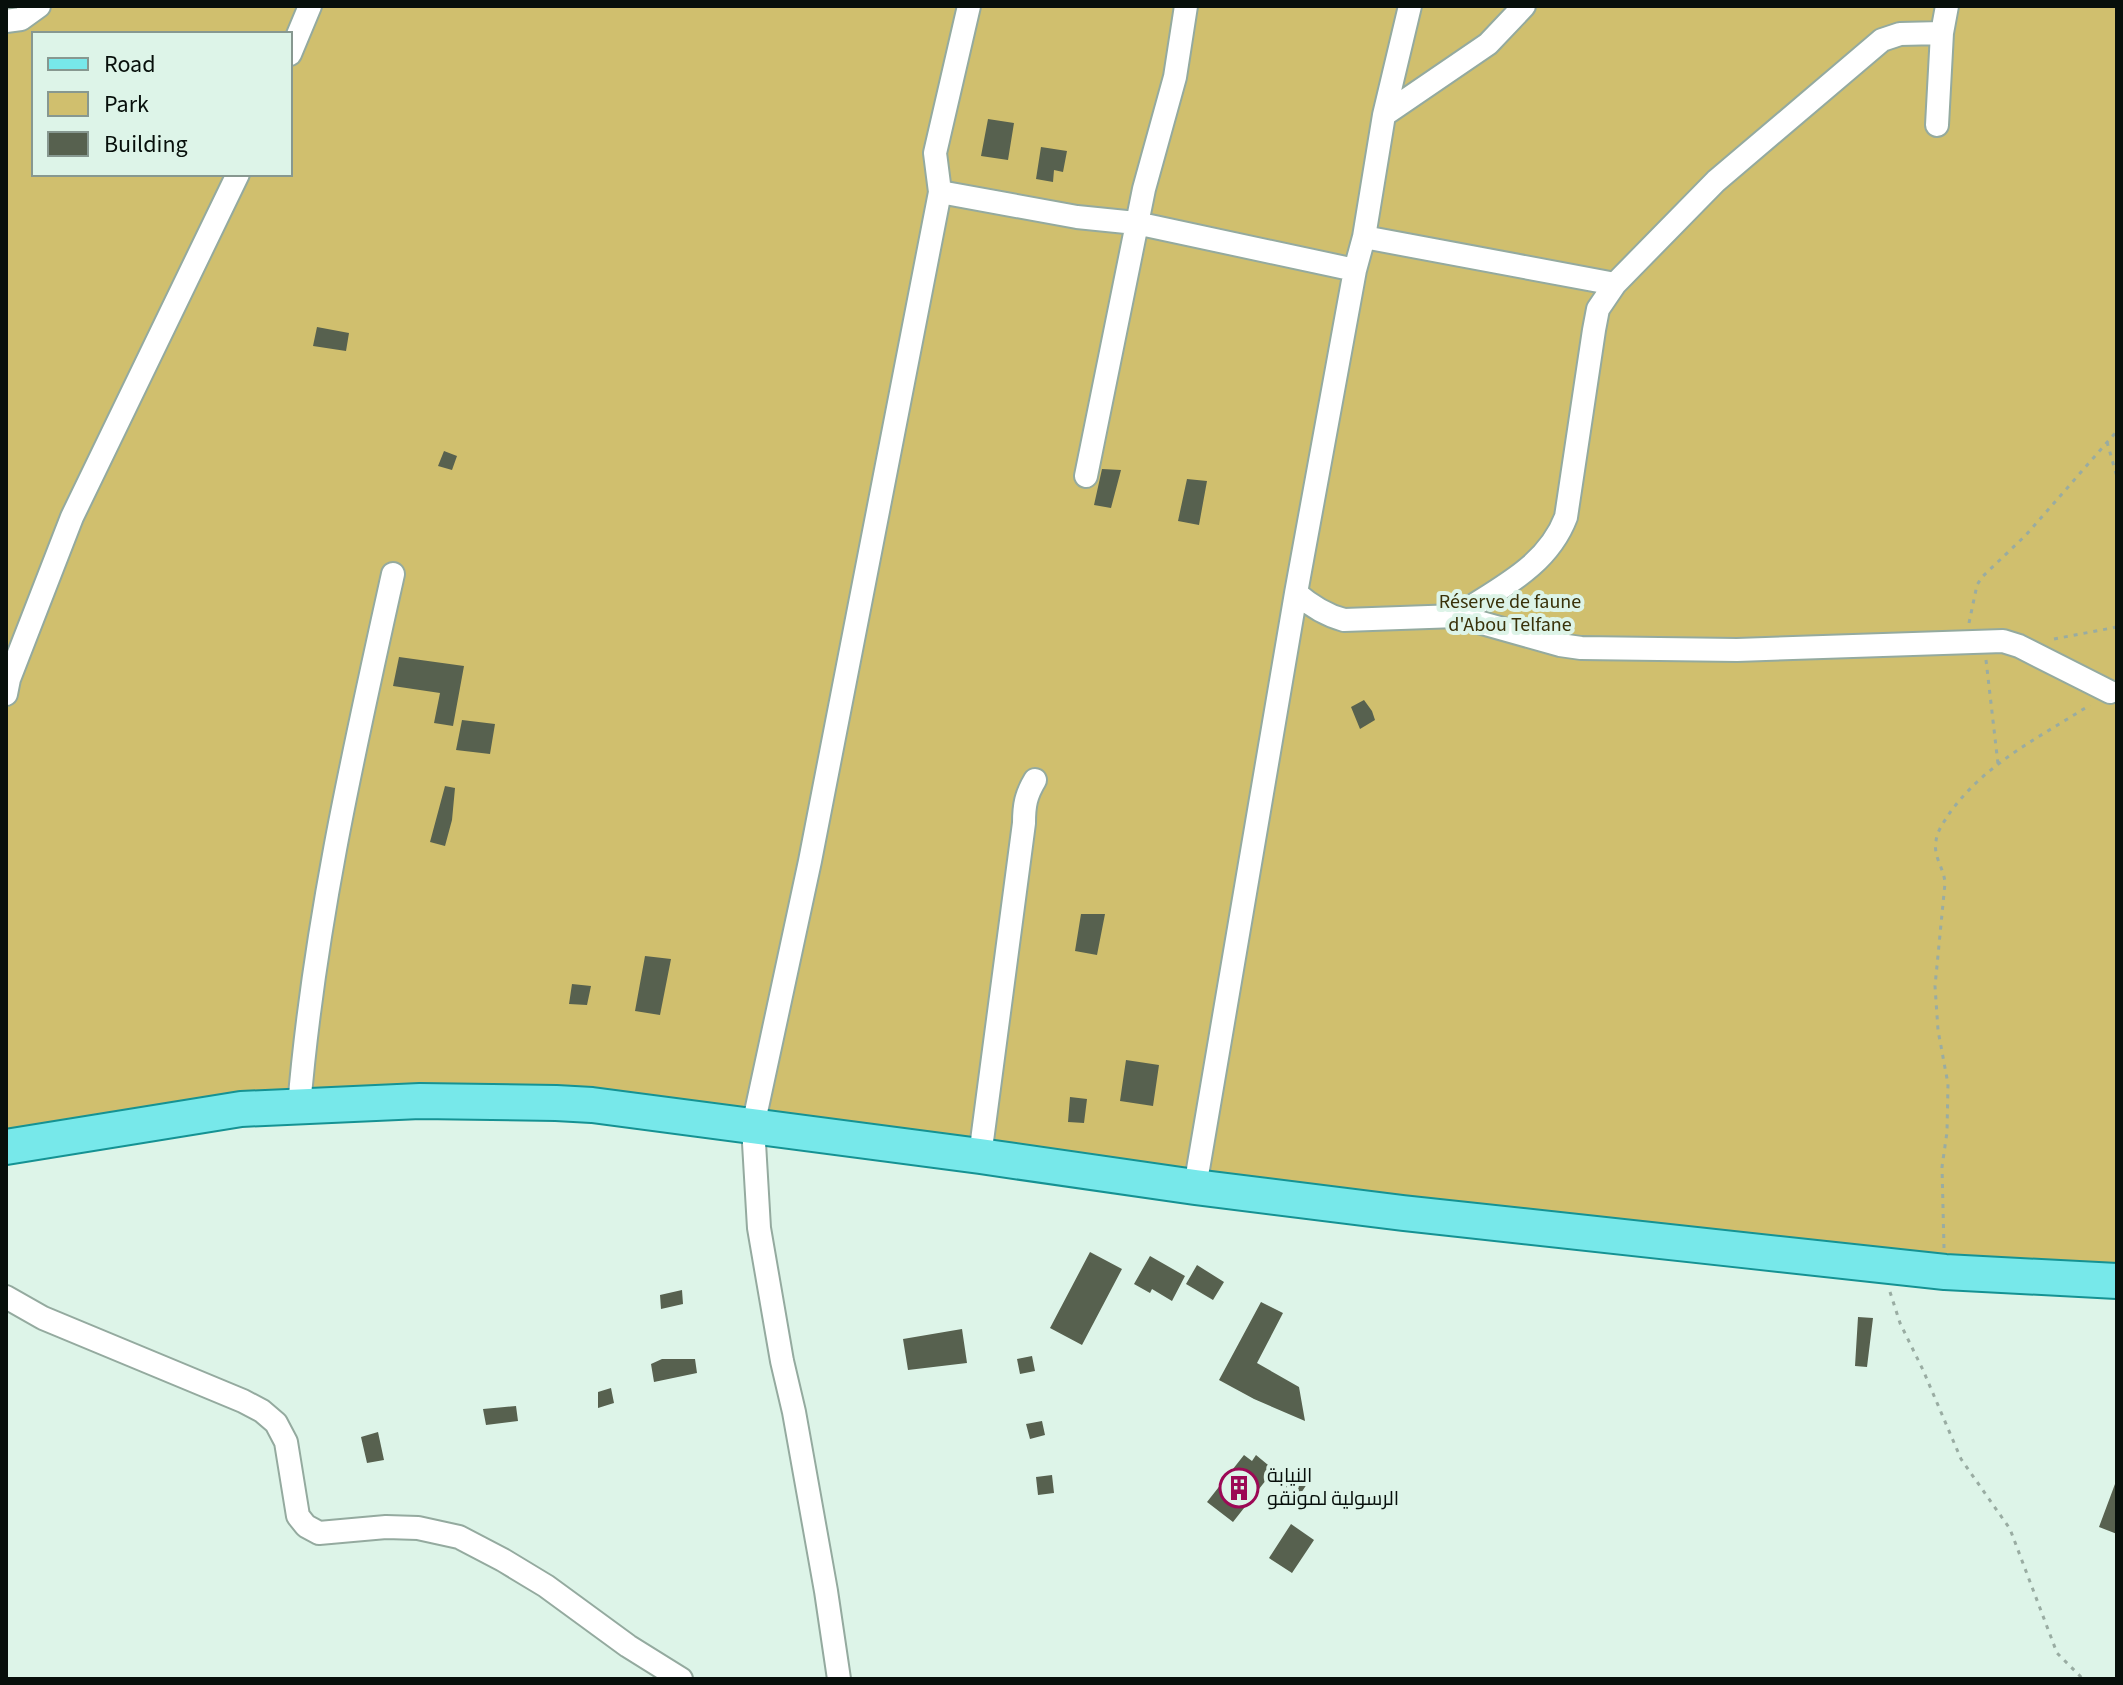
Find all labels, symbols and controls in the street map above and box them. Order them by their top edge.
legend [32,32,292,176]
text: Road [104,47,156,82]
text: Park [104,87,149,122]
text: Building [104,127,188,162]
park label: Réserve de faune d'Abou Telfane [1439,588,1581,639]
place label: النيابة الرسولية لمونقو [1267,1462,1399,1513]
building icon: النيابة الرسولية لمونقو [1218,1467,1260,1509]

